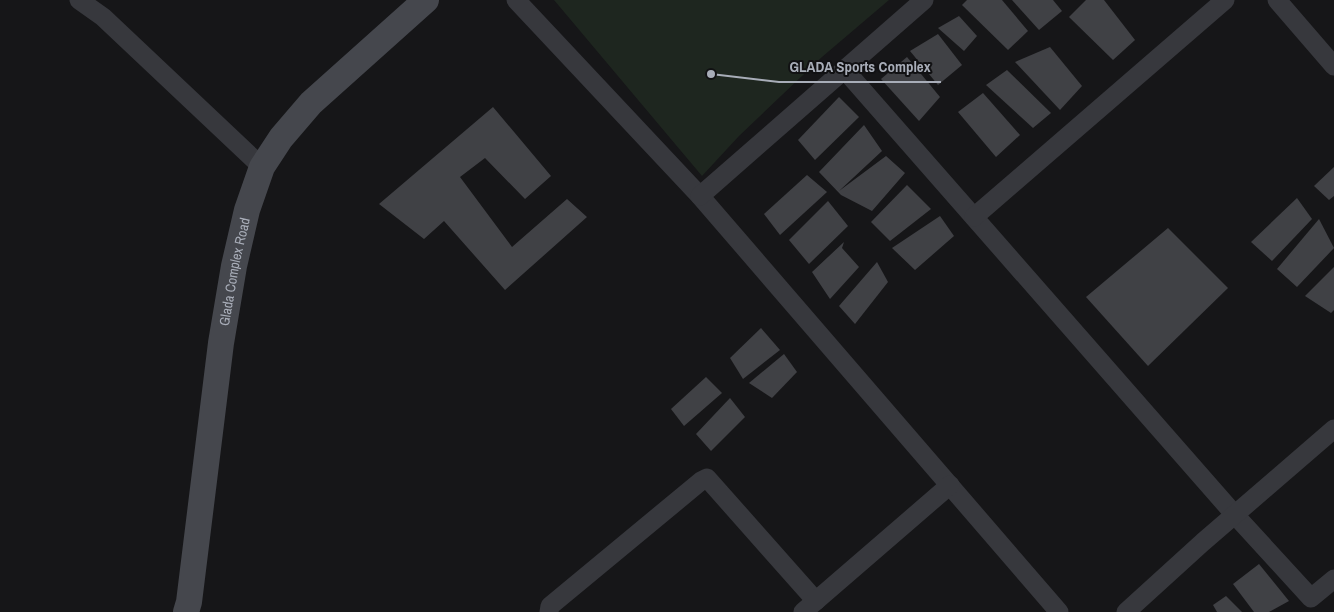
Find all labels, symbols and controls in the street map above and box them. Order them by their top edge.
callout: GLADA Sports Complex [779,52,941,82]
text: GLADA Sports Complex [789,56,931,77]
street label: Glada Complex Road [215,216,254,327]

